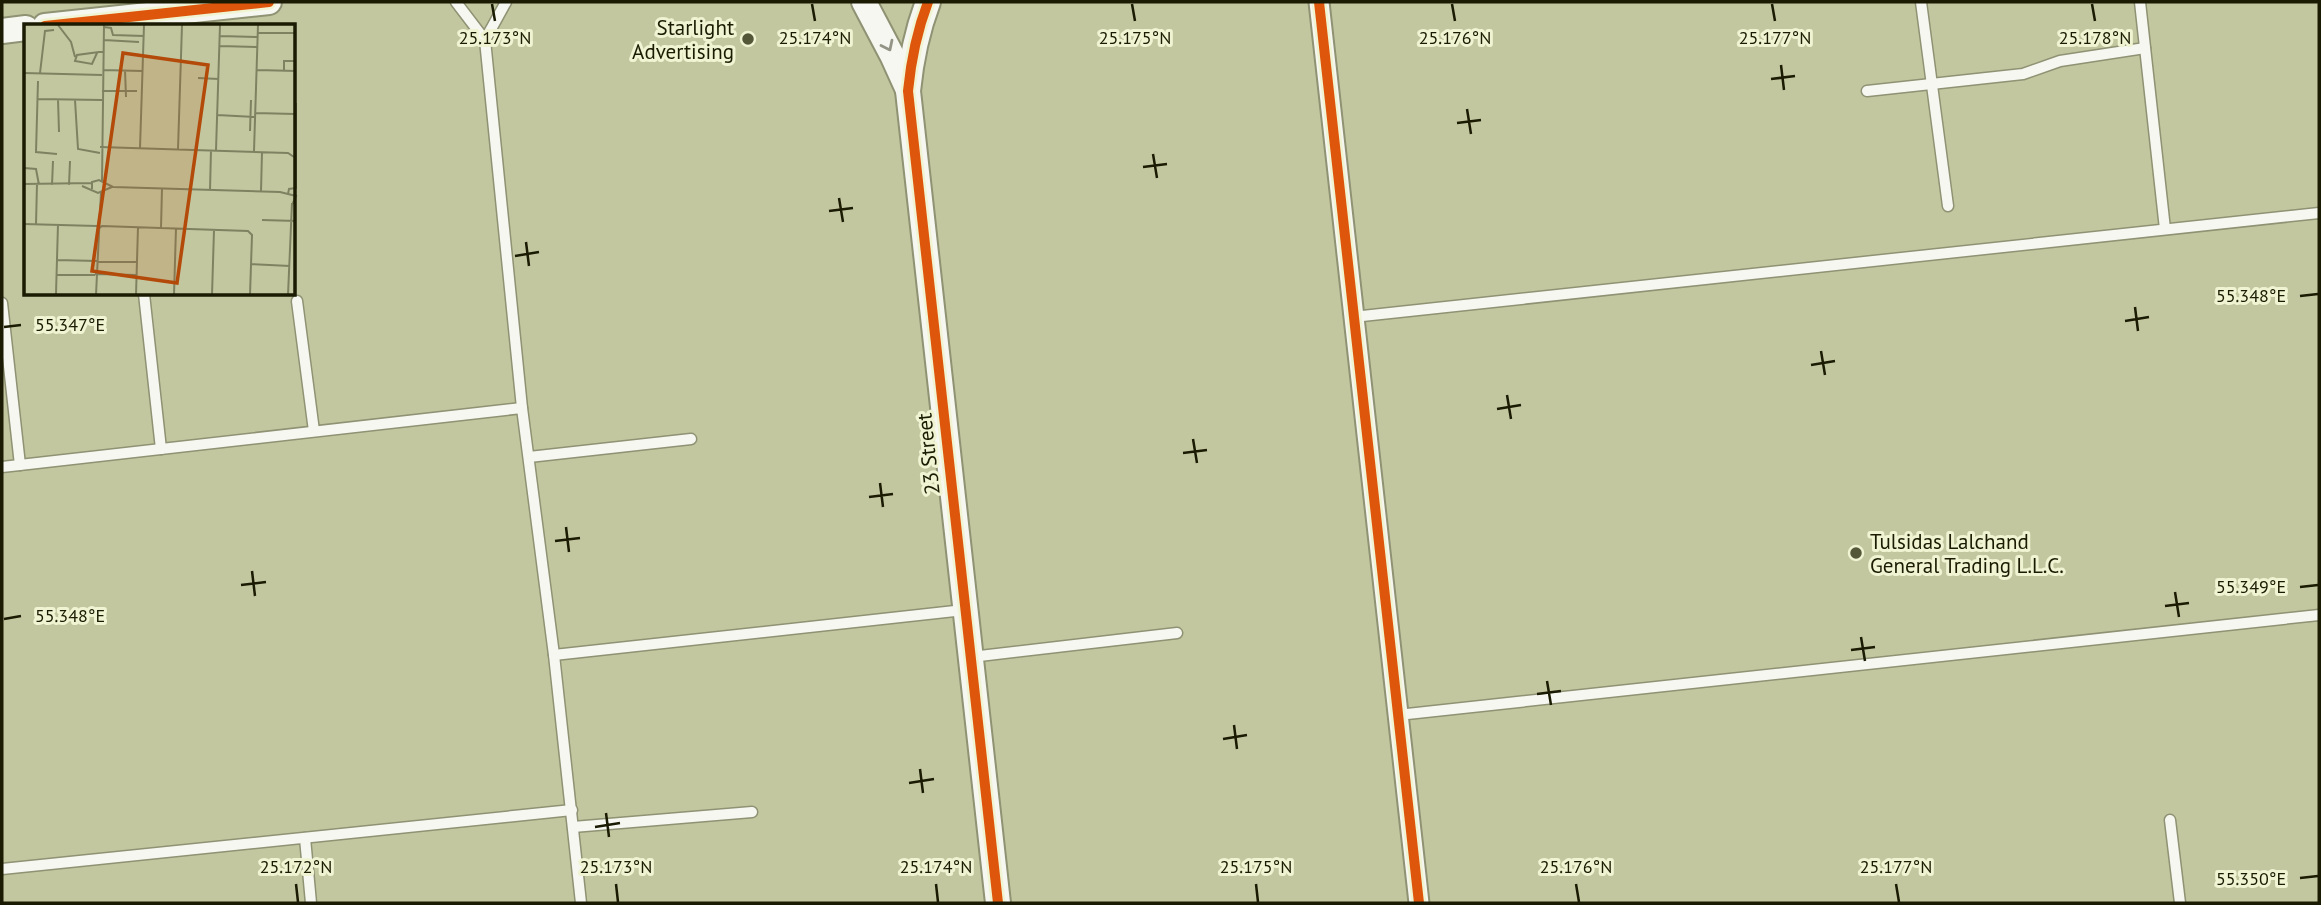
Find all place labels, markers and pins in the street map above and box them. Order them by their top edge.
place label: Starlight Advertising [632,14,734,65]
marker: Starlight Advertising [740,31,756,47]
place label: Tulsidas Lalchand General Trading L.L.C. [1870,528,2064,579]
marker: Tulsidas Lalchand General Trading L.L.C. [1848,545,1864,561]

